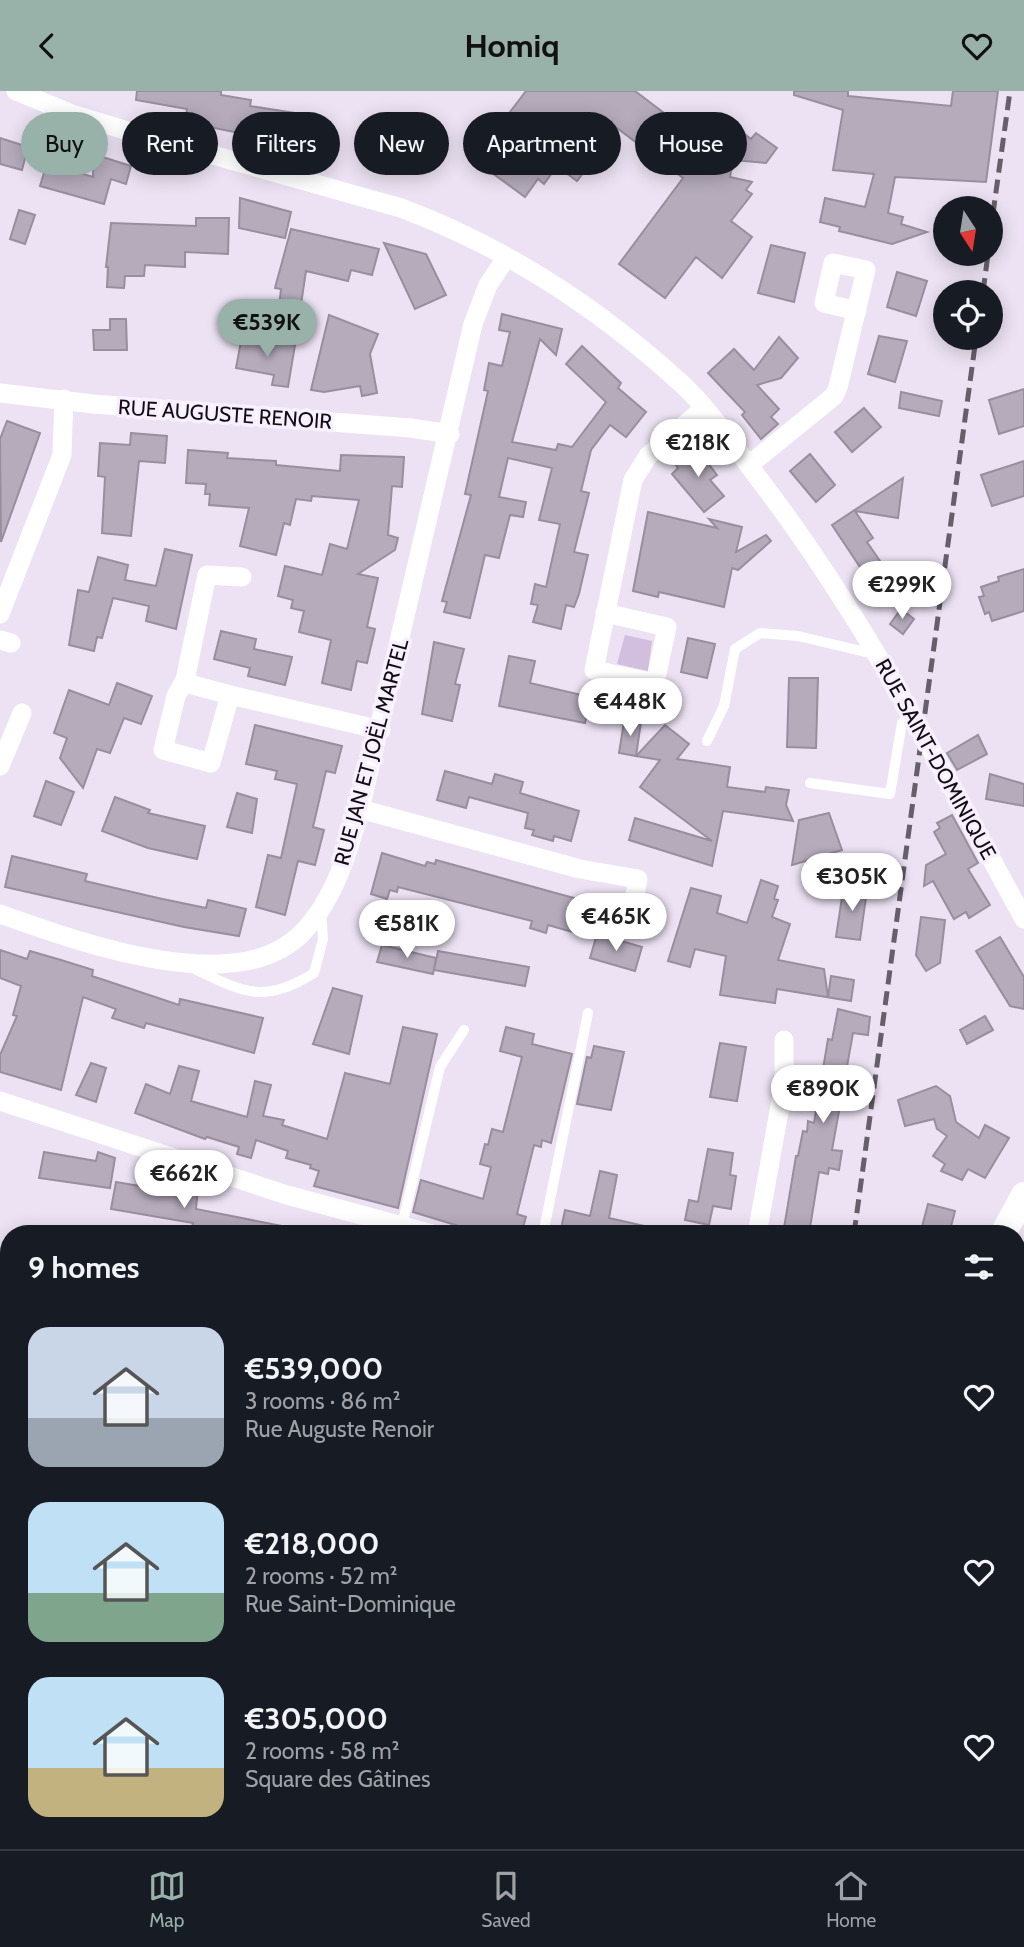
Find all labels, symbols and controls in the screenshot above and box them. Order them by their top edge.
text: Homiq [465,26,559,65]
icon: back [28,27,66,65]
icon: heart [958,27,996,65]
chip: Buy [21,112,108,175]
chip: Rent [122,112,218,175]
chip: Filters [232,112,340,175]
chip: New [354,112,449,175]
chip: Apartment [463,112,621,175]
chip: House [635,112,747,175]
north arrow [933,196,1003,266]
map controls [933,196,1003,350]
button: locate [933,280,1003,350]
pin: €539K [218,299,316,359]
text: €539K [234,308,300,336]
street label: RUE AUGUSTE RENOIR [117,394,333,434]
pin: €218K [649,419,747,479]
text: €218K [666,428,730,456]
pin: €299K [853,561,951,621]
text: €299K [868,570,936,598]
street label: RUE JAN ET JOËL MARTEL [329,635,413,868]
street label: RUE SAINT-DOMINIQUE [870,654,1002,864]
pin: €448K [581,679,679,738]
text: €448K [594,687,666,715]
pin: €305K [803,853,901,913]
text: €305K [817,862,887,890]
pin: €465K [567,893,665,953]
pin: €581K [358,901,456,960]
text: €465K [582,902,650,930]
text: €581K [375,909,439,937]
pin: €890K [774,1065,872,1125]
text: €890K [787,1074,859,1102]
pin: €662K [135,1151,233,1210]
text: €662K [150,1159,218,1187]
icon: filters [960,1248,998,1286]
text: 9 homes [28,1249,139,1286]
text: €539,000 [245,1350,383,1387]
icon: home [84,1355,168,1439]
icon: heart [960,1378,998,1416]
text: 3 rooms · 86 m² [245,1387,400,1415]
text: Rue Auguste Renoir [245,1415,434,1443]
text: €218,000 [245,1525,380,1562]
icon: home [84,1530,168,1614]
icon: heart [960,1553,998,1591]
text: 2 rooms · 52 m² [245,1562,398,1590]
text: Rue Saint-Dominique [245,1590,456,1618]
text: €305,000 [245,1700,388,1737]
icon: home [84,1705,168,1789]
icon: heart [960,1728,998,1766]
text: 2 rooms · 58 m² [245,1737,399,1765]
text: Square des Gâtines [245,1765,431,1793]
tab: Map [148,1867,186,1932]
tab: Saved [481,1867,531,1932]
tab: Home [826,1867,876,1932]

